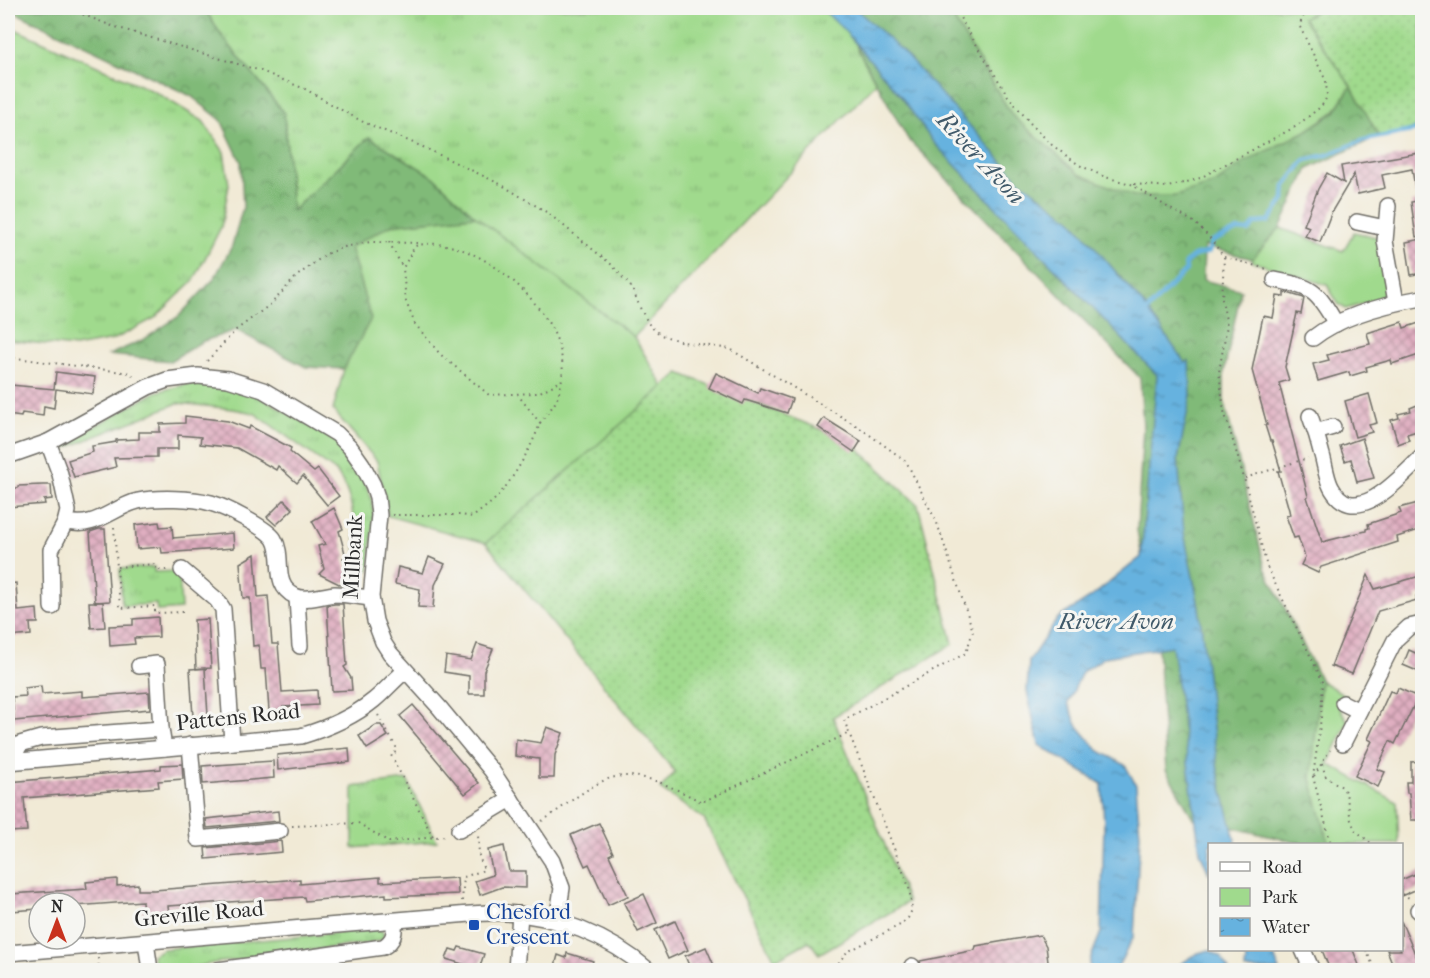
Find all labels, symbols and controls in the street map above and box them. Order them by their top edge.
water label: River Avon [930,105,1031,210]
street label: Millbank [338,513,368,600]
water label: River Avon [1056,607,1174,635]
street label: Pattens Road [175,697,302,736]
legend [1208,843,1403,951]
text: Road [1262,857,1302,878]
text: Park [1262,887,1299,908]
north arrow [27,891,87,951]
street label: Greville Road [133,895,266,933]
text: N [51,897,64,916]
place label: Chesford Crescent [486,899,572,950]
text: Water [1261,917,1310,938]
marker: Chesford Crescent [467,918,481,932]

